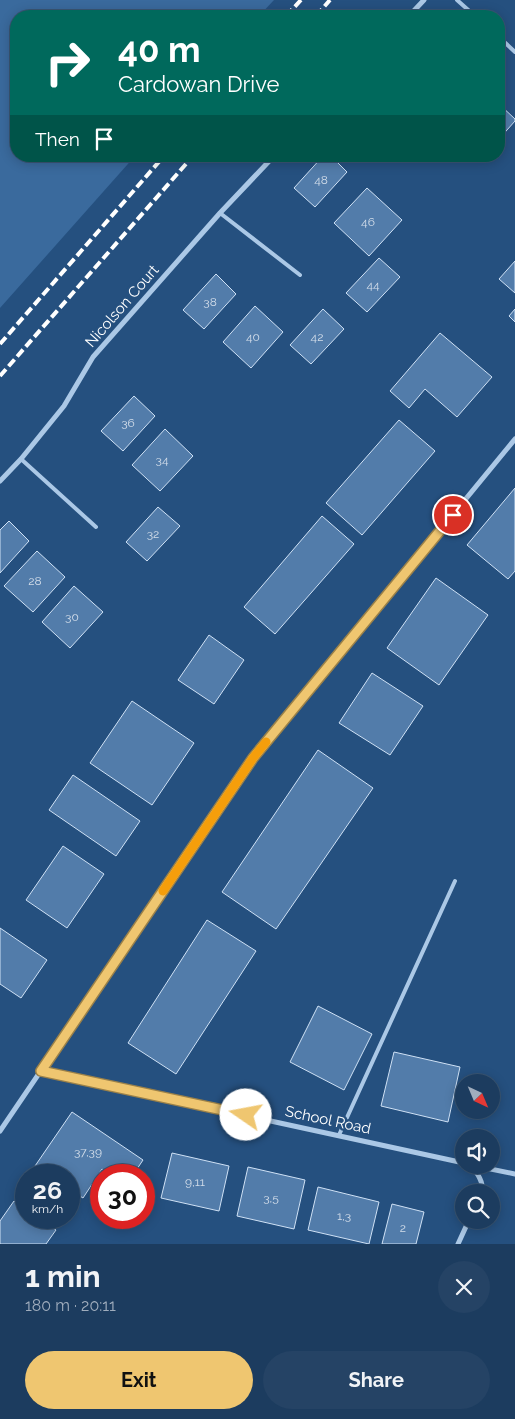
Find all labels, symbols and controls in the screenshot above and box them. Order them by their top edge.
text: 40 m [118,29,200,70]
icon: right [35,30,100,95]
text: Cardowan Drive [118,71,279,97]
icon: arrive [90,125,118,153]
text: Then [35,128,80,150]
house number: 48 [314,173,328,187]
house number: 46 [361,215,375,229]
street label: Nicolson Court [81,261,163,351]
house number: 44 [366,278,380,292]
house number: 38 [203,295,217,309]
house number: 40 [246,330,260,344]
house number: 42 [311,330,323,344]
house number: 36 [121,416,135,430]
house number: 34 [156,453,169,467]
pin [432,494,474,536]
icon: arrive [439,501,467,529]
house number: 32 [147,527,159,541]
house number: 28 [28,574,42,588]
house number: 30 [65,610,79,624]
north arrow [455,1074,500,1119]
map controls [455,1074,500,1229]
position arrow [219,1088,271,1140]
street label: School Road [283,1102,373,1138]
button: sound [455,1129,500,1174]
house number: 37,39 [74,1145,102,1159]
speed limit sign: 30 [90,1164,155,1229]
text: 26 [33,1175,62,1205]
house number: 9,11 [185,1175,205,1189]
button: search [455,1184,500,1229]
house number: 3,5 [263,1191,279,1205]
text: km/h [32,1202,63,1216]
house number: 1,3 [337,1209,351,1223]
house number: 2 [400,1221,406,1235]
text: 1 min [25,1259,101,1294]
button: close [438,1261,490,1313]
text: 180 m · 20:11 [25,1296,116,1315]
button: Exit [25,1351,253,1409]
button: Share [263,1351,490,1409]

